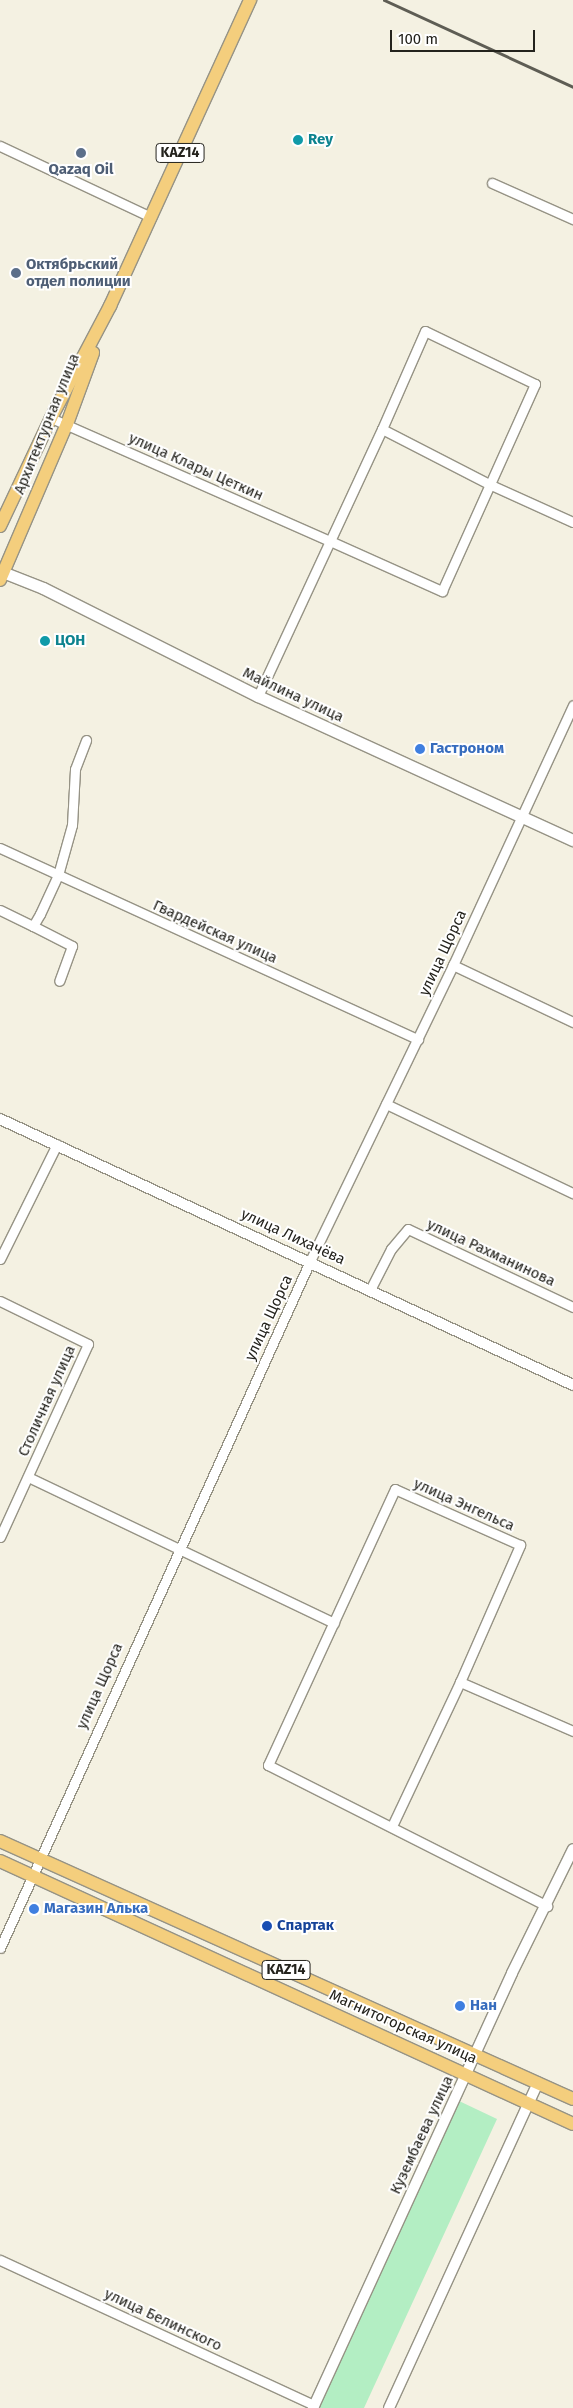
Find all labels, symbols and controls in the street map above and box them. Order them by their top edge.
scale bar [393,20,538,52]
text: 100 m [398,30,438,48]
place label: Rey [308,131,333,149]
marker: Rey [292,134,304,146]
road number: KAZ14 [155,142,205,164]
marker: Qazaq Oil [75,147,87,159]
place label: Qazaq Oil [49,161,113,179]
place label: Октябрьский отдел полиции [26,255,131,290]
marker: Октябрьский отдел полиции [10,267,22,279]
street label: Архитектурная улица [11,351,83,497]
street label: улица Клары Цеткин [126,429,266,505]
place label: ЦОН [55,632,85,650]
marker: ЦОН [39,635,51,647]
street label: Майлина улица [240,664,346,726]
place label: Гастроном [430,740,504,758]
marker: Гастроном [414,743,426,755]
street label: Гвардейская улица [150,897,280,967]
street label: улица Щорса [415,907,471,999]
street label: улица Лихачёва [238,1205,348,1269]
street label: улица Рахманинова [424,1215,558,1291]
street label: улица Щорса [241,1272,297,1364]
street label: Столичная улица [14,1343,80,1459]
street label: улица Энгельса [411,1475,517,1535]
street label: улица Щорса [73,1640,127,1732]
place label: Магазин Алька [44,1900,148,1918]
marker: Магазин Алька [28,1903,40,1915]
place label: Спартак [277,1917,334,1935]
marker: Спартак [261,1920,273,1932]
road number: KAZ14 [261,1958,311,1982]
street label: Магнитогорская улица [326,1986,480,2068]
place label: Нан [470,1997,497,2015]
marker: Нан [454,2000,466,2012]
street label: Кузембаева улица [387,2073,457,2197]
street label: улица Белинского [101,2285,225,2355]

